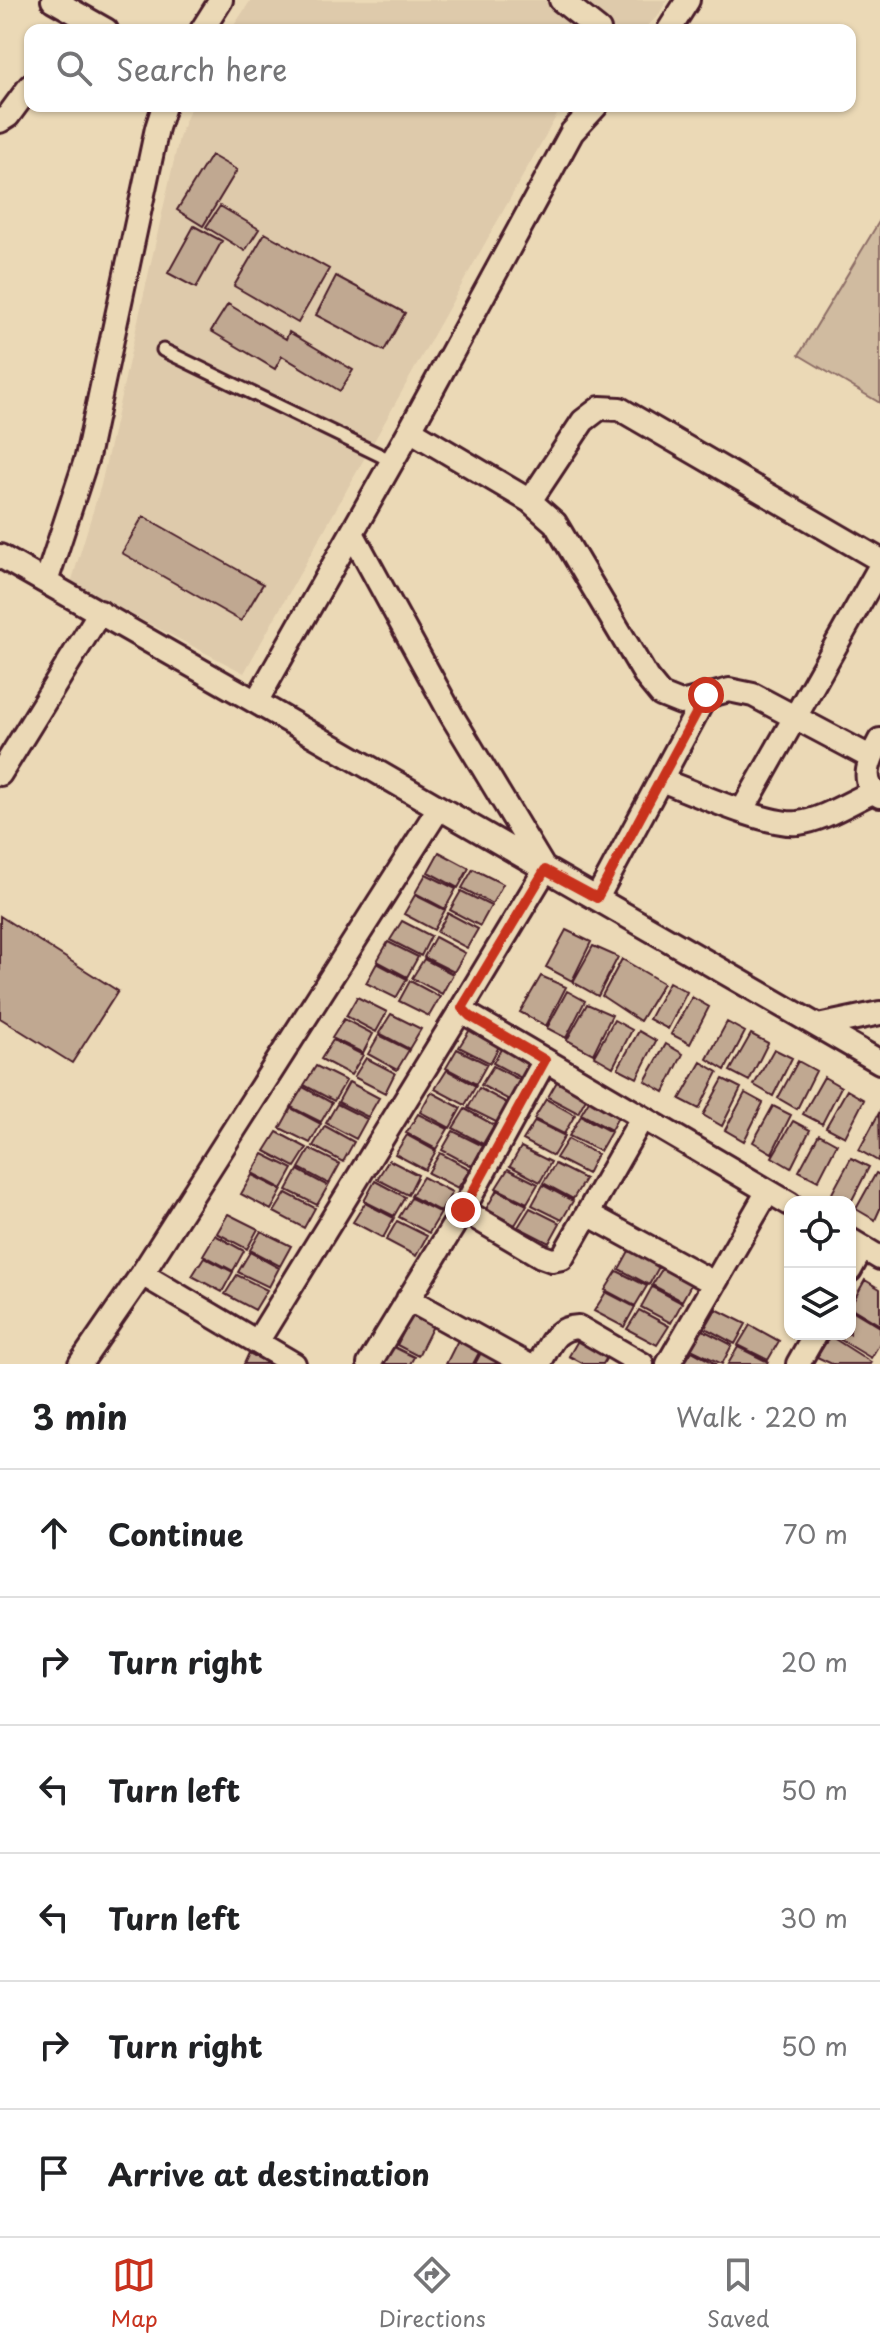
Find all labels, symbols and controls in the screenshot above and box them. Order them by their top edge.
search box [24,24,856,112]
icon: search [52,46,96,90]
text: Search here [116,46,288,91]
route start [688,677,724,713]
route end [445,1192,481,1228]
map controls [784,1196,856,1340]
button: locate [784,1196,856,1268]
button: layers [784,1268,856,1340]
text: 3 min [32,1390,128,1442]
text: Walk · 220 m [676,1397,848,1436]
icon: ahead [32,1511,76,1555]
text: Continue [108,1511,243,1556]
text: 70 m [783,1514,848,1553]
icon: right [32,1639,76,1683]
text: Turn right [108,1639,263,1684]
text: 20 m [781,1642,848,1681]
icon: left [32,1767,76,1811]
text: Turn left [108,1767,240,1812]
text: 50 m [781,1770,848,1809]
icon: left [32,1895,76,1939]
text: Turn left [108,1895,240,1940]
text: 30 m [780,1898,848,1937]
icon: right [32,2023,76,2067]
text: Turn right [108,2023,263,2068]
text: 50 m [781,2026,848,2065]
icon: arrive [32,2151,76,2195]
text: Arrive at destination [108,2151,430,2196]
tab: Map [111,2253,158,2334]
tab: Directions [379,2253,486,2334]
tab: Saved [707,2253,769,2334]

